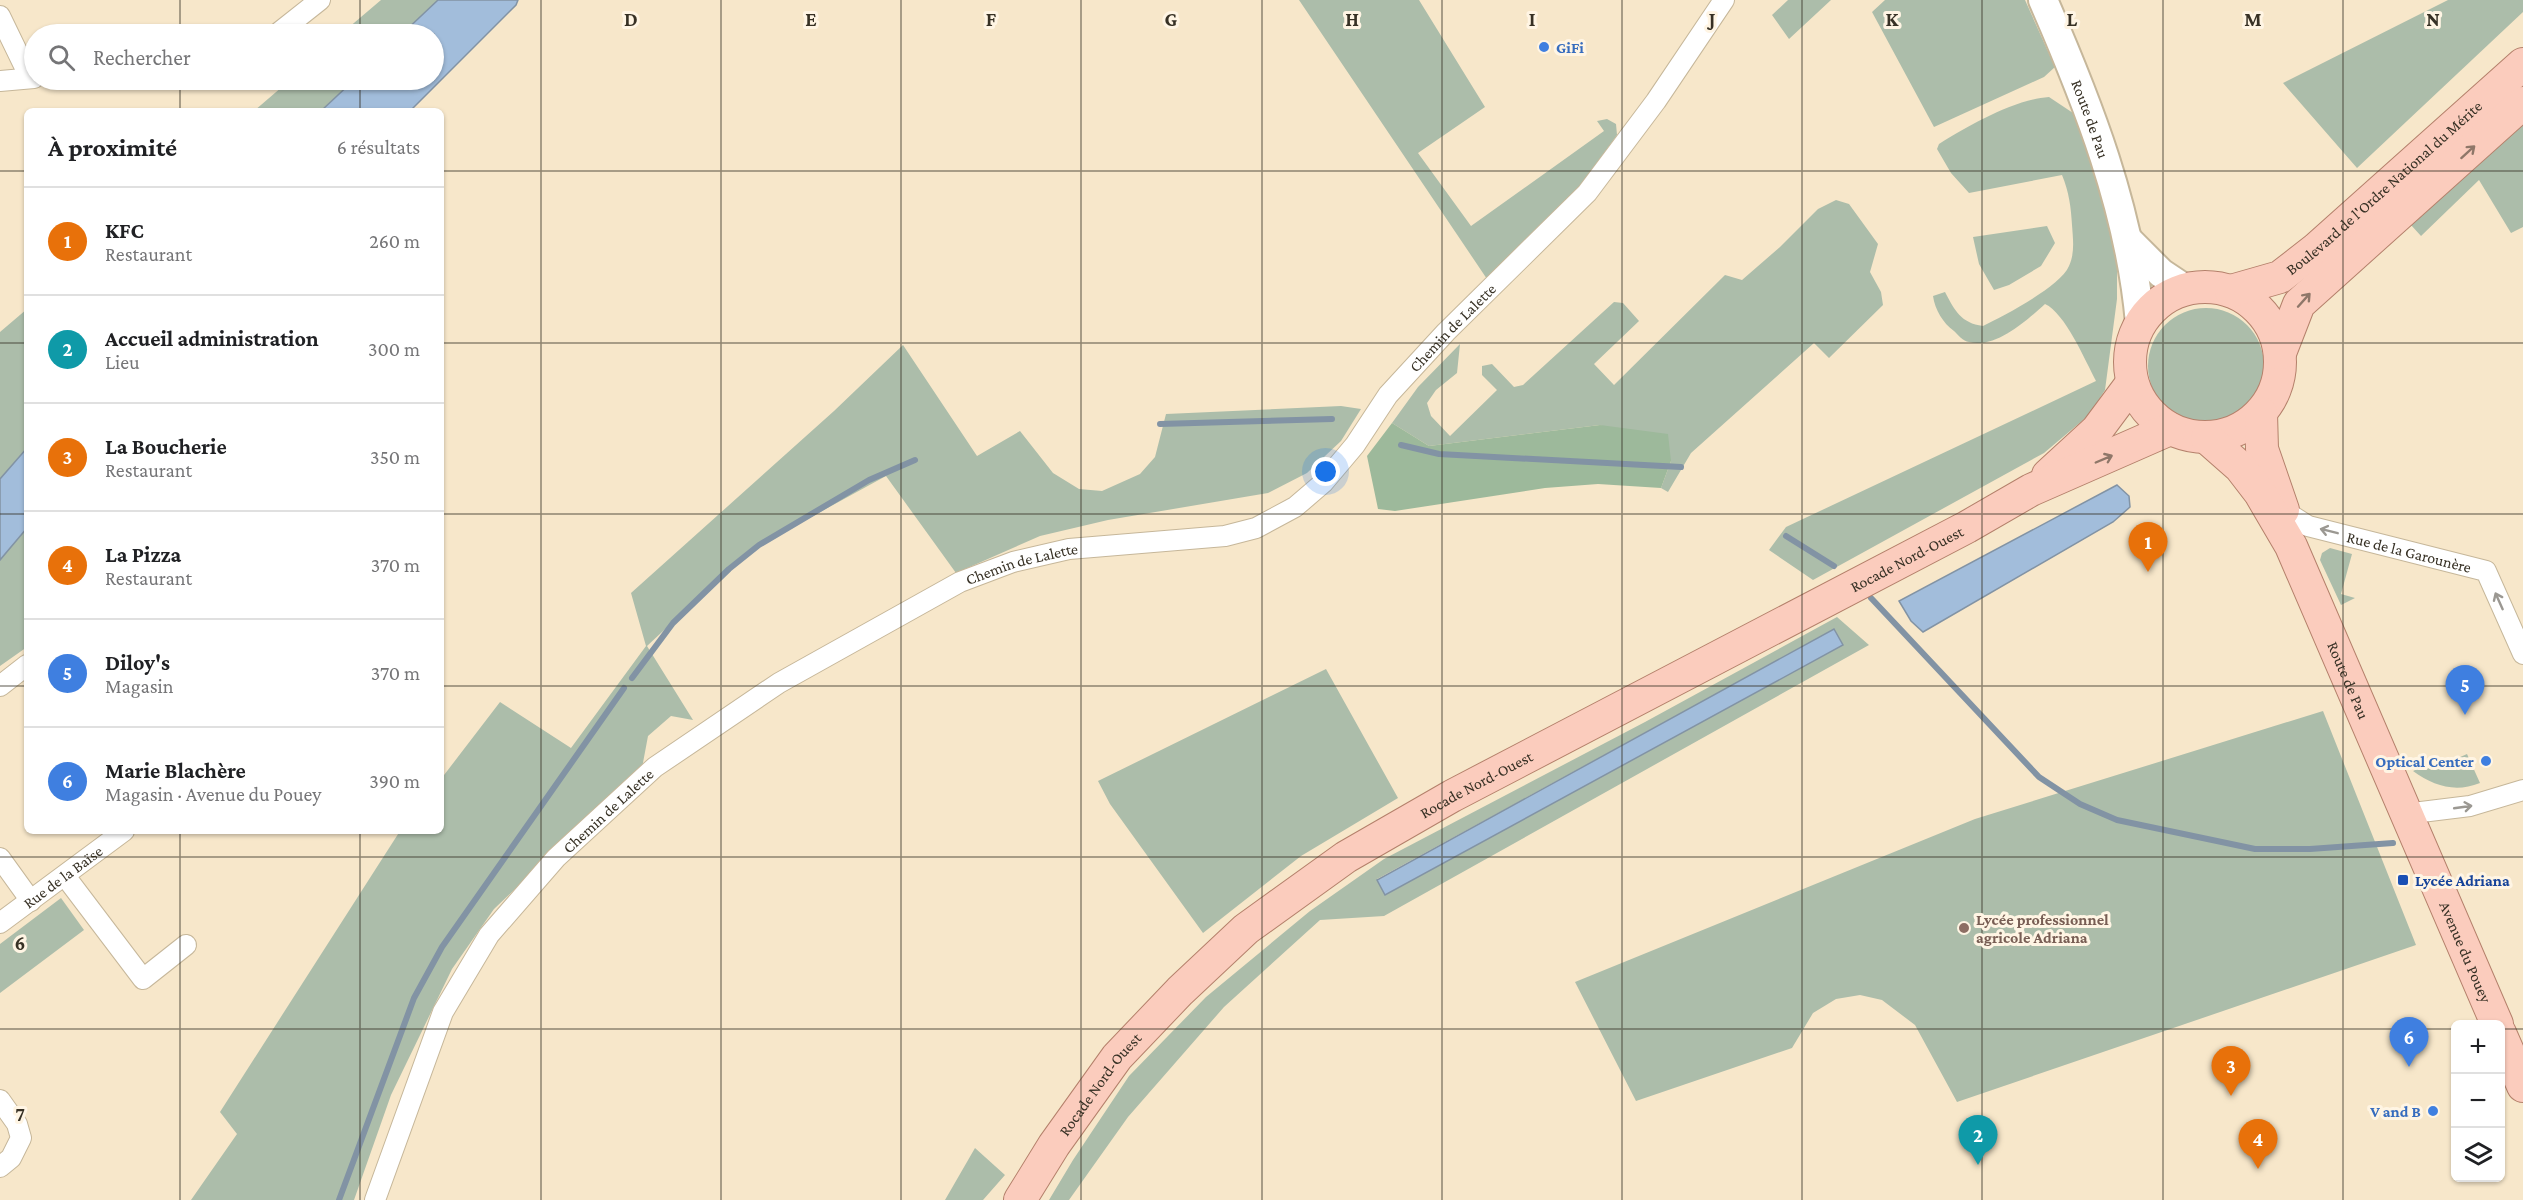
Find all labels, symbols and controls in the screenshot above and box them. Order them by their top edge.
text: D [624,8,638,30]
text: E [805,8,817,30]
text: F [986,8,997,30]
text: G [1165,8,1178,30]
text: H [1345,8,1359,30]
text: I [1529,8,1536,30]
text: J [1707,8,1716,30]
text: K [1886,8,1900,30]
text: L [2067,8,2078,30]
text: M [2244,8,2262,30]
text: N [2426,8,2440,30]
search box [24,24,444,90]
place label: GiFi [1556,39,1584,56]
marker: GiFi [1537,40,1551,54]
icon: search [45,41,78,74]
text: Rechercher [93,45,191,70]
street label: Route de Pau [2069,77,2113,161]
street label: Boulevard de l'Ordre National du Mérite [2282,97,2485,278]
text: À proximité [48,133,177,162]
text: 6 résultats [337,136,420,158]
one-way arrow [2461,145,2476,159]
text: KFC [105,218,144,243]
text: 1 [64,230,71,252]
text: 260 m [369,230,420,252]
text: Restaurant [105,243,192,265]
street label: Chemin de Lalette [1406,280,1499,375]
one-way arrow [2297,293,2311,308]
text: Accueil administration [105,326,319,351]
text: 2 [62,338,73,360]
text: 300 m [368,338,420,360]
text: Lieu [105,351,140,373]
text: La Boucherie [105,434,227,459]
text: 3 [63,446,72,468]
text: 350 m [370,446,420,468]
one-way arrow [2095,453,2113,464]
your location [1311,457,1340,486]
text: Restaurant [105,459,192,481]
street label: Rocade Nord-Ouest [1847,522,1966,595]
pin: 1 [2128,522,2168,572]
one-way arrow [2319,525,2338,537]
street label: Rue de la Garounère [2345,528,2473,575]
street label: Chemin de Lalette [963,540,1078,588]
text: La Pizza [105,542,181,567]
text: 4 [62,554,73,576]
text: 370 m [371,554,420,576]
text: Restaurant [105,567,192,589]
one-way arrow [2493,592,2505,610]
street label: Route de Pau [2325,639,2373,722]
text: Diloy's [105,650,170,675]
text: 5 [63,662,72,684]
text: 370 m [371,662,420,684]
pin: 5 [2446,666,2484,715]
text: Magasin [105,675,174,697]
street label: Rocade Nord-Ouest [1417,747,1536,821]
place label: Optical Center [2375,753,2475,770]
marker: Optical Center [2479,754,2493,768]
text: Marie Blachère [105,758,246,783]
street label: Chemin de Lalette [559,765,656,856]
text: 6 [62,770,73,792]
text: 390 m [369,770,420,792]
text: Magasin · Avenue du Pouey [105,783,322,805]
one-way arrow [2452,801,2472,812]
street label: Rue de la Baïse [20,842,105,911]
place label: Lycée Adriana [2415,872,2510,889]
marker: Lycée Adriana [2396,873,2410,887]
street label: Avenue du Pouey [2437,899,2495,1006]
place label: Lycée professionnel agricole Adriana [1976,911,2109,946]
marker: Lycée professionnel agricole Adriana [1957,921,1971,935]
text: 6 [15,932,25,954]
pin: 6 [2390,1018,2428,1067]
map controls [2451,1020,2505,1182]
button: + [2451,1020,2505,1074]
street label: Rocade Nord-Ouest [1055,1028,1145,1139]
pin: 3 [2212,1046,2250,1096]
button: − [2451,1074,2505,1128]
text: 7 [15,1103,25,1125]
place label: V and B [2369,1103,2421,1120]
marker: V and B [2426,1104,2440,1118]
pin: 2 [1958,1116,1998,1165]
pin: 4 [2238,1120,2278,1169]
button: layers [2451,1128,2505,1182]

